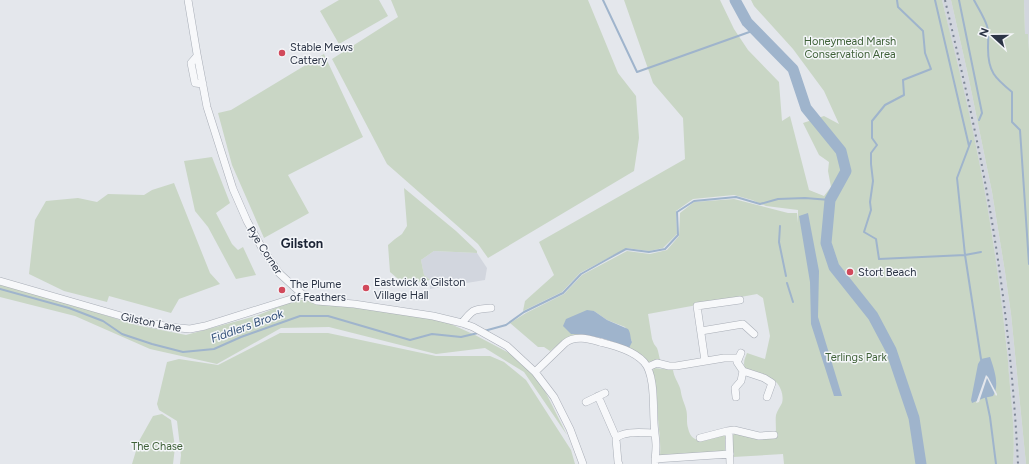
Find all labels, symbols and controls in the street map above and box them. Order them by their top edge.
north arrow [973,16,1013,56]
text: N [977,26,992,39]
park label: Honeymead Marsh Conservation Area [804,35,896,61]
place label: Stable Mews Cattery [290,41,353,67]
marker: Stable Mews Cattery [277,48,287,58]
street label: Pye Corner [244,224,285,277]
district label: Gilston [281,236,323,251]
place label: Stort Beach [858,266,916,279]
marker: Stort Beach [845,267,855,277]
place label: Eastwick & Gilston Village Hall [374,276,466,302]
place label: The Plume of Feathers [290,278,346,304]
marker: Eastwick & Gilston Village Hall [361,283,371,293]
marker: The Plume of Feathers [277,285,287,295]
water label: Fiddlers Brook [209,306,286,346]
street label: Gilston Lane [120,310,182,335]
park label: Terlings Park [825,351,887,364]
park label: The Chase [131,440,183,453]

